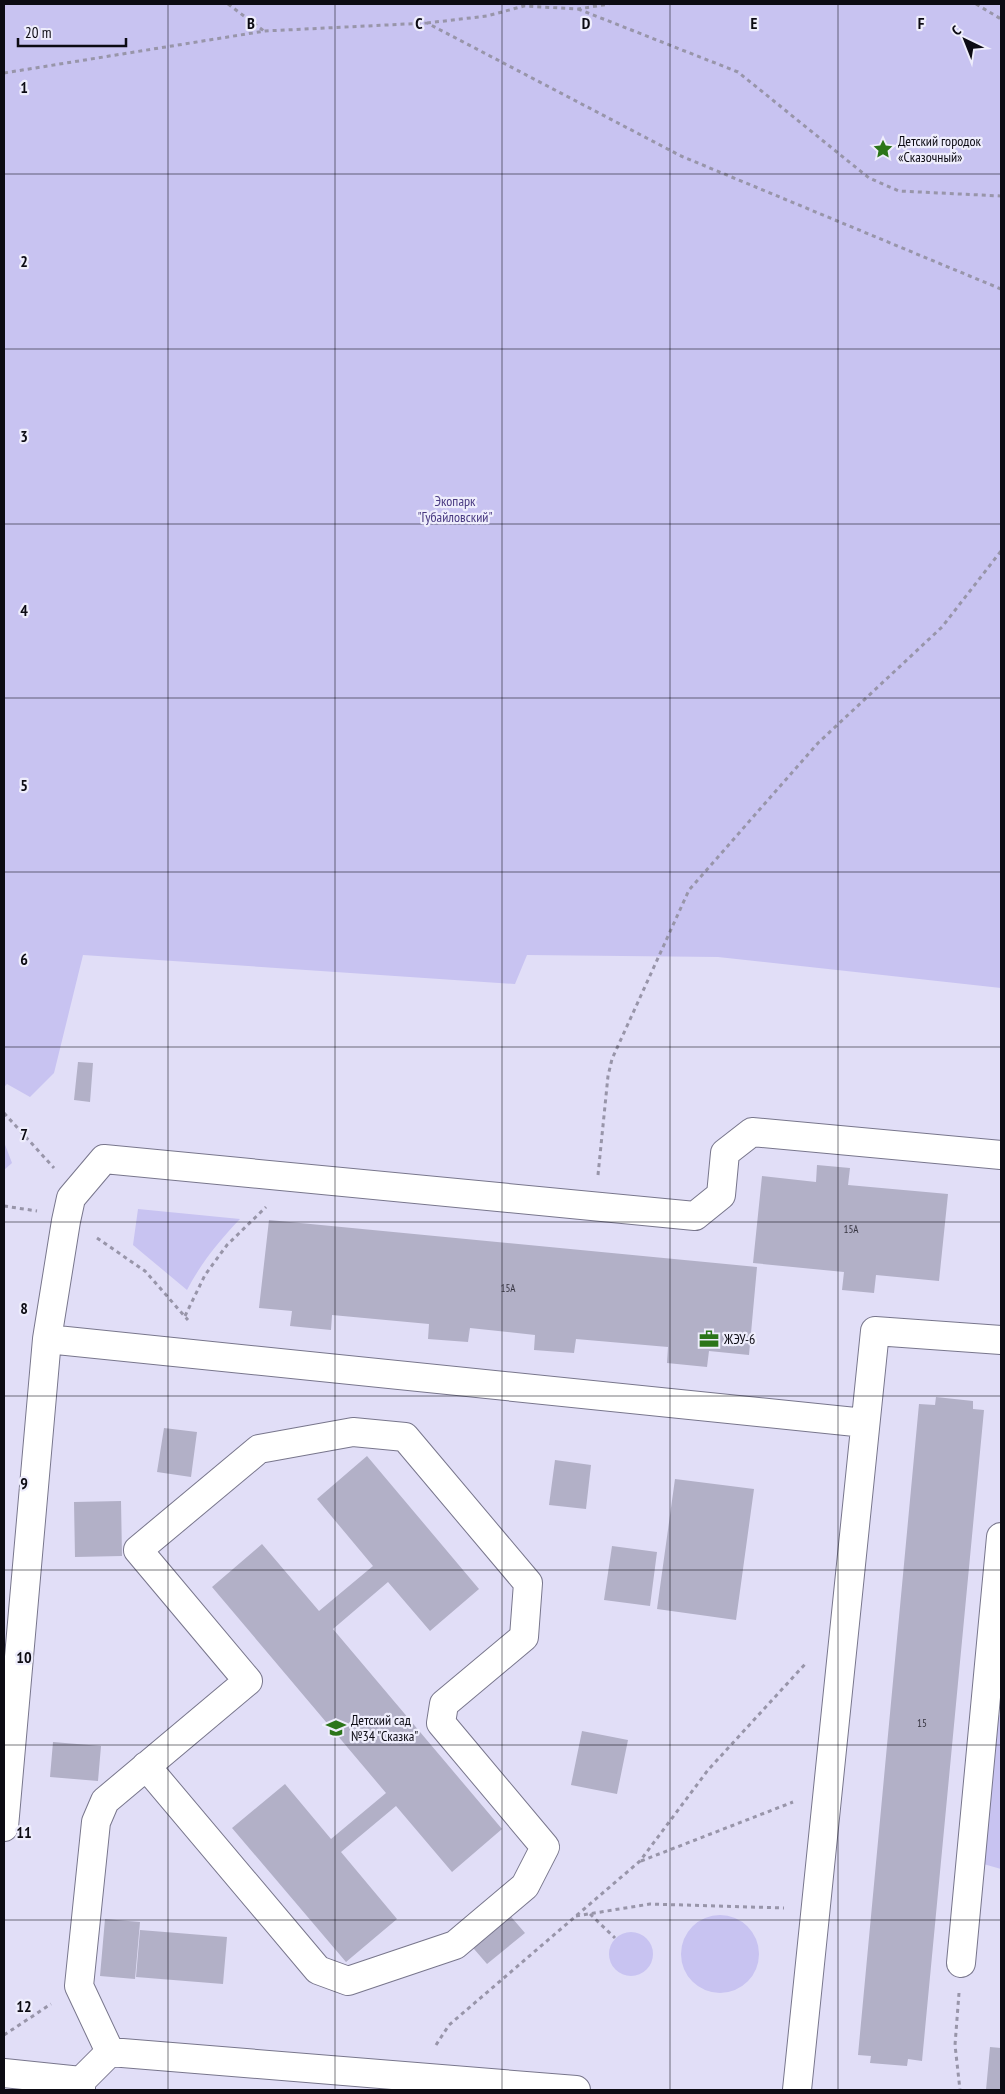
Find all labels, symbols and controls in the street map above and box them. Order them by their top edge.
text: B [247,13,255,33]
text: C [415,13,423,33]
text: D [582,13,591,33]
text: E [751,13,758,33]
text: F [918,13,925,33]
scale bar [18,15,125,47]
north arrow [940,15,990,65]
text: С [948,21,965,39]
text: 20 m [25,23,51,42]
text: 1 [20,77,28,97]
place label: Детский городок «Сказочный» [898,132,981,166]
place icon: Детский городок «Сказочный» [872,138,894,160]
text: 2 [20,251,28,271]
text: 3 [20,426,28,446]
park label: Экопарк "Губайловский" [418,492,492,526]
text: 4 [20,600,28,620]
text: 5 [20,775,28,795]
text: 6 [20,949,28,969]
text: 7 [20,1124,28,1144]
house number: 15А [843,1222,859,1236]
house number: 15А [500,1281,516,1295]
text: 8 [20,1298,28,1318]
office icon: ЖЭУ-6 [698,1328,720,1350]
place label: ЖЭУ-6 [723,1330,755,1348]
text: 9 [20,1473,28,1493]
text: 10 [16,1647,32,1667]
place label: Детский сад №34 "Сказка" [351,1711,418,1745]
house number: 15 [917,1716,927,1730]
school or university icon: Детский сад №34 "Сказка" [325,1717,347,1739]
text: 11 [16,1822,32,1842]
text: 12 [16,1996,32,2016]

